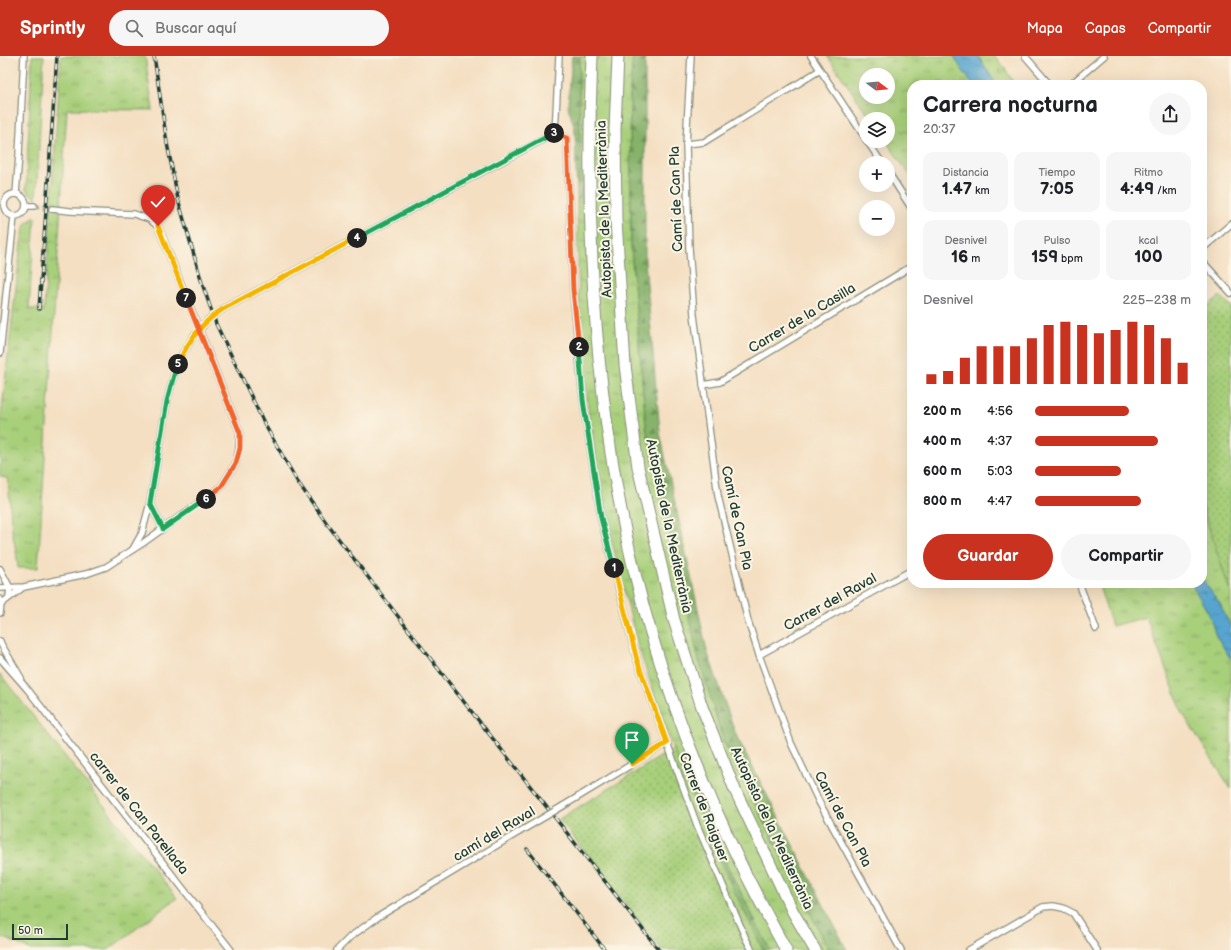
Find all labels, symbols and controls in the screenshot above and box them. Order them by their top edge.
search box [109,10,389,46]
text: Sprintly [20,17,85,40]
icon: search [123,17,145,39]
text: Buscar aquí [155,19,236,38]
text: Mapa [1027,20,1063,37]
text: Capas [1085,20,1126,37]
text: Compartir [1148,20,1211,37]
north arrow [859,68,895,104]
map controls [859,68,895,236]
text: Carrera nocturna [923,92,1098,119]
button: share [1149,93,1191,135]
button: layers [859,112,895,148]
street label: Autopista de la Mediterrània [592,120,616,298]
text: 20:37 [923,121,955,137]
pin: 3 [544,123,564,143]
text: 3 [551,126,557,139]
street label: Camí de Can Pla [666,146,686,252]
button: + [859,156,895,192]
text: Distancia [943,166,989,179]
text: Tiempo [1038,166,1076,179]
text: Ritmo [1134,166,1163,179]
text: 1.47 [942,179,972,199]
text: 7:05 [1040,179,1074,199]
text: 4:49 [1120,179,1154,199]
text: km [972,184,990,197]
text: /km [1154,184,1177,197]
pin [141,185,175,226]
icon: check [147,191,169,213]
button: − [859,200,895,236]
pin: 4 [347,228,367,248]
text: 4 [354,231,360,244]
text: Desnivel [944,234,987,247]
text: Pulso [1043,234,1071,247]
text: kcal [1138,234,1158,247]
text: 16 [951,247,968,267]
text: 159 [1031,247,1058,267]
text: 100 [1134,247,1163,267]
text: m [968,252,980,265]
text: bpm [1058,252,1083,265]
street label: Carrer de la Casilla [745,279,859,357]
pin: 7 [176,288,196,308]
text: 7 [183,291,189,304]
text: Desnivel [923,292,973,308]
text: 225–238 m [1122,292,1191,308]
pin: 2 [569,337,589,357]
text: 2 [576,340,582,353]
pin: 5 [168,354,188,374]
text: 5 [175,357,181,370]
text: 200 m [923,403,961,419]
text: 4:56 [987,403,1013,419]
text: 400 m [923,433,961,449]
text: 4:37 [987,433,1012,449]
street label: Autopista de la Mediterrània [642,437,696,615]
text: 600 m [923,463,962,479]
text: 5:03 [987,463,1013,479]
street label: Camí de Can Pla [718,464,756,572]
pin: 6 [196,489,216,509]
text: 6 [203,492,209,505]
text: 800 m [923,493,962,509]
text: 4:47 [987,493,1012,509]
button: Guardar [923,534,1053,580]
button: Compartir [1061,534,1191,580]
pin: 1 [604,558,624,578]
text: 1 [612,561,616,574]
street label: Carrer del Raval [781,569,879,635]
pin [615,723,649,764]
icon: arrive [621,729,643,751]
street label: Autopista de la Mediterrània [727,744,817,912]
street label: carrer de Can Parellada [86,748,192,878]
street label: Carrer de Raiguer [675,750,733,865]
street label: Camí de Can Pla [811,768,875,870]
street label: camí del Raval [450,803,538,865]
scale bar [12,922,68,941]
text: 50 m [18,924,43,937]

